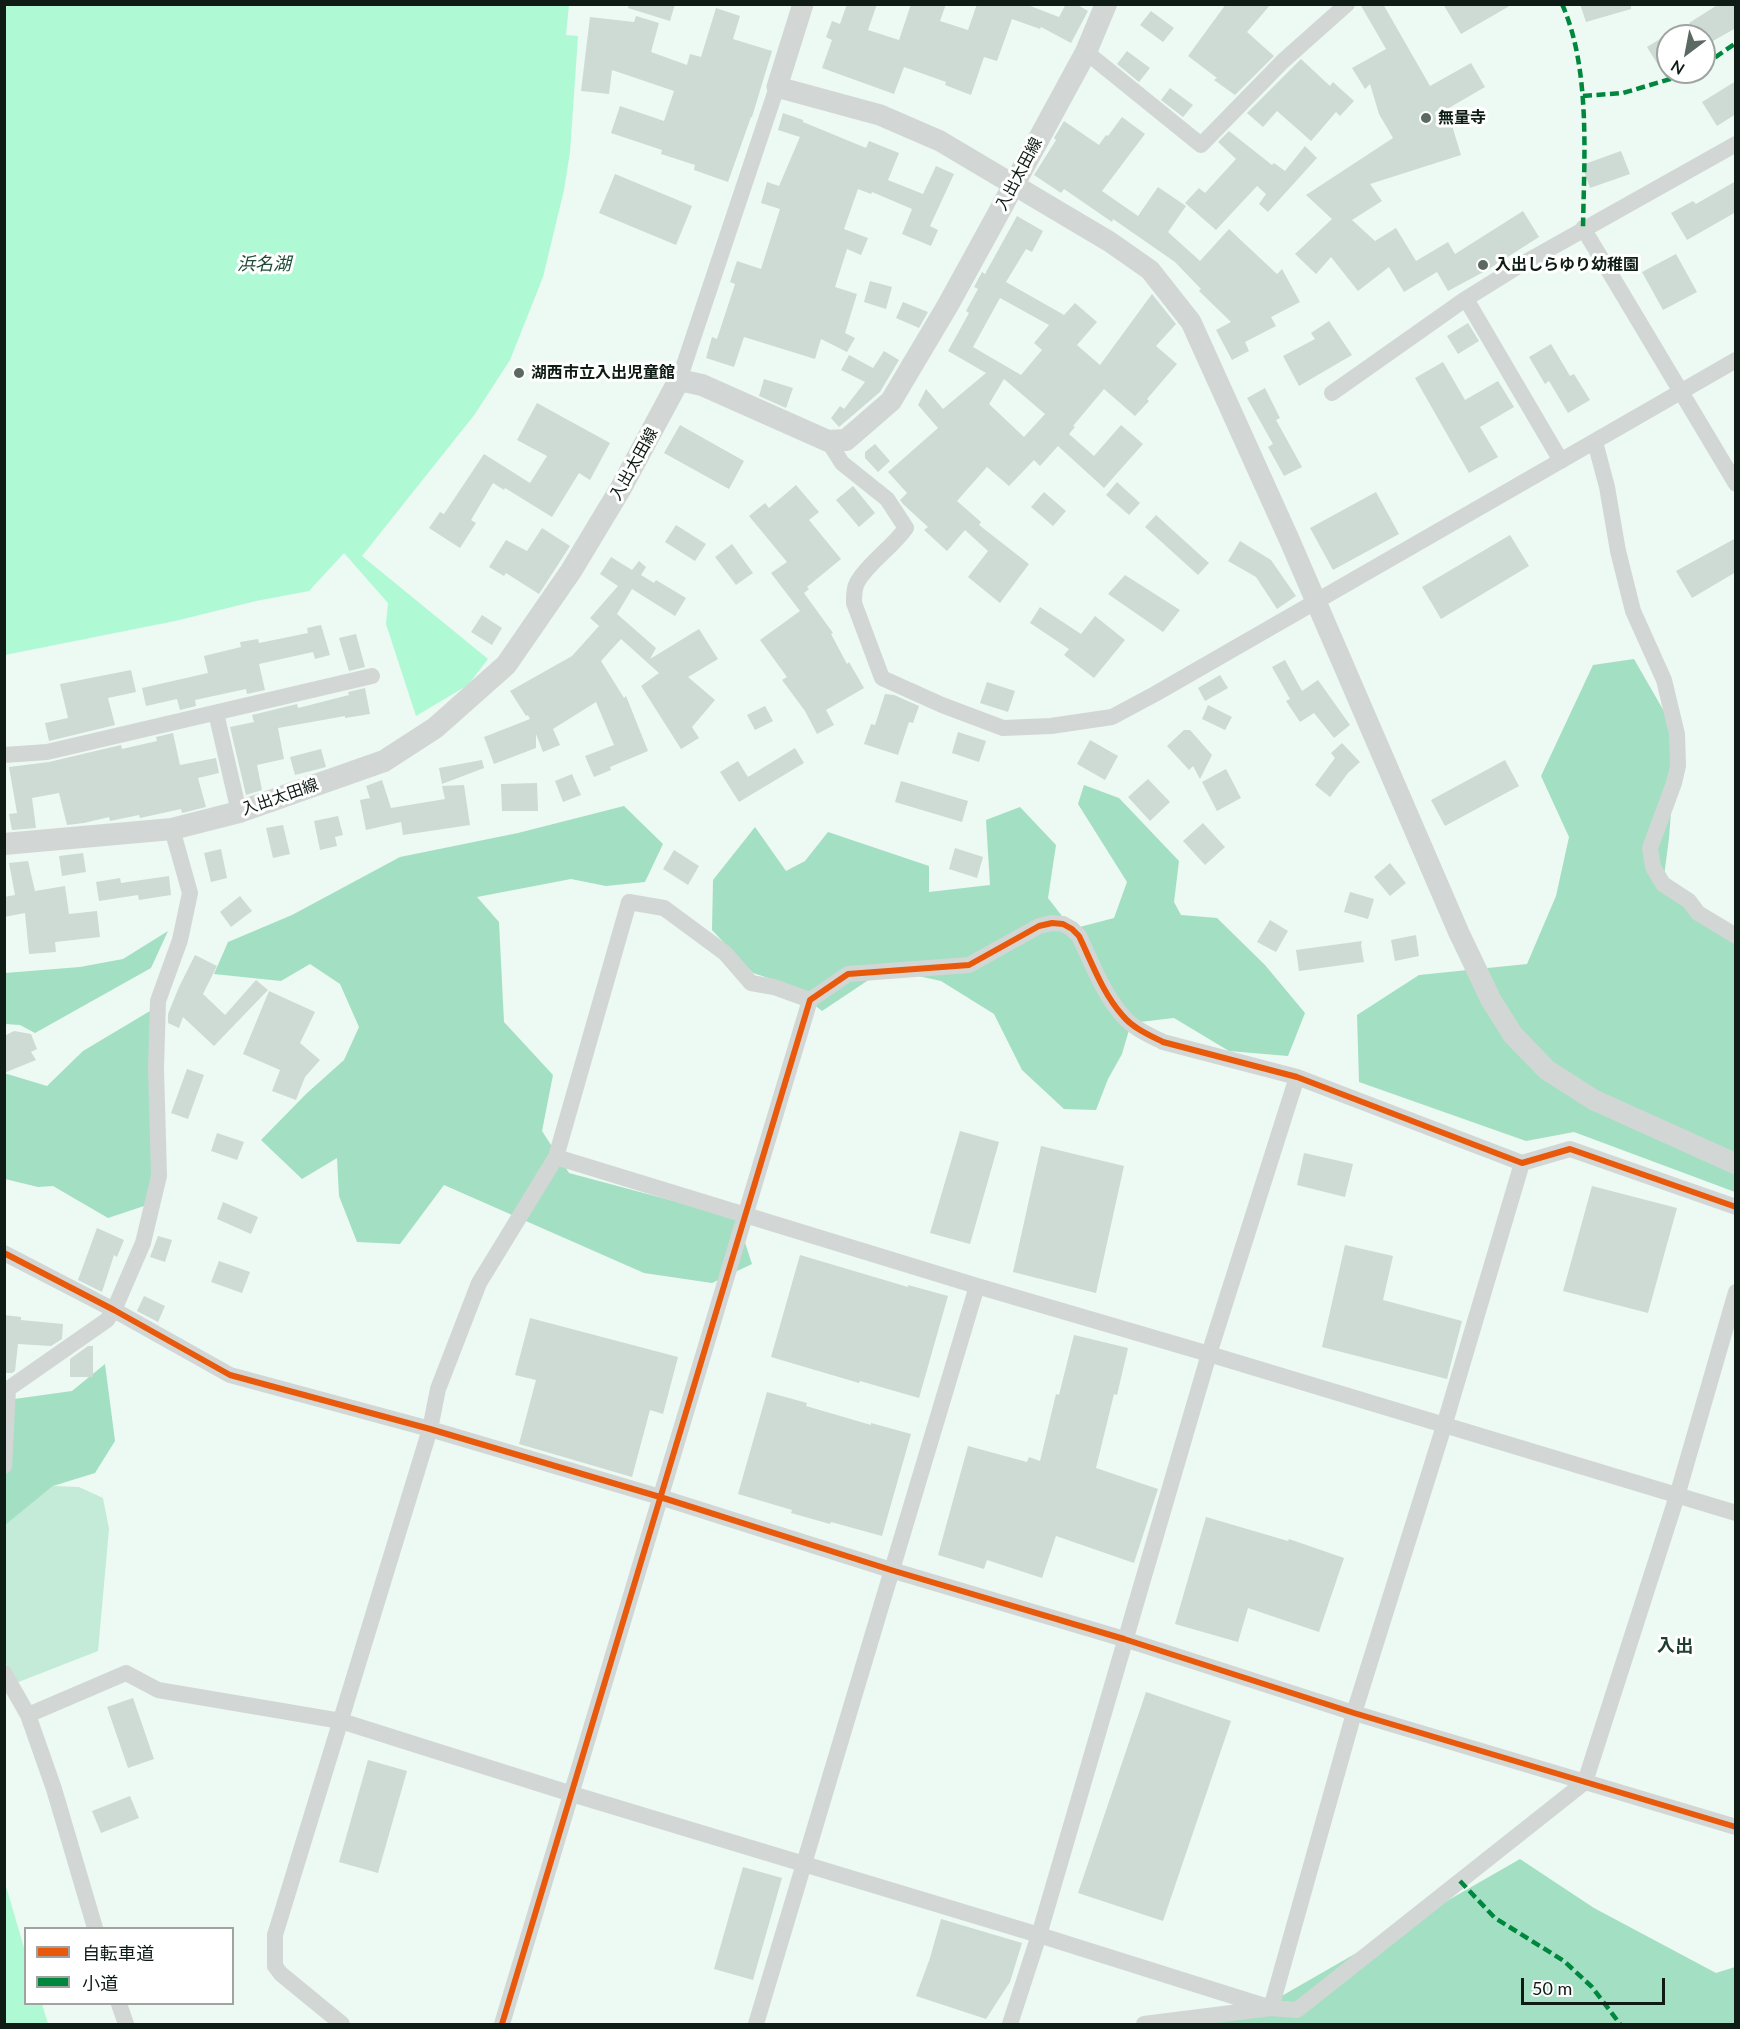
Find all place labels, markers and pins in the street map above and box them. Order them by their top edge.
place label: 無量寺 [1438,108,1486,128]
marker: 無量寺 [1419,111,1433,125]
place label: 入出しらゆり幼稚園 [1495,255,1639,275]
marker: 入出しらゆり幼稚園 [1476,258,1490,272]
place label: 湖西市立入出児童館 [531,363,675,383]
marker: 湖西市立入出児童館 [512,366,526,380]

